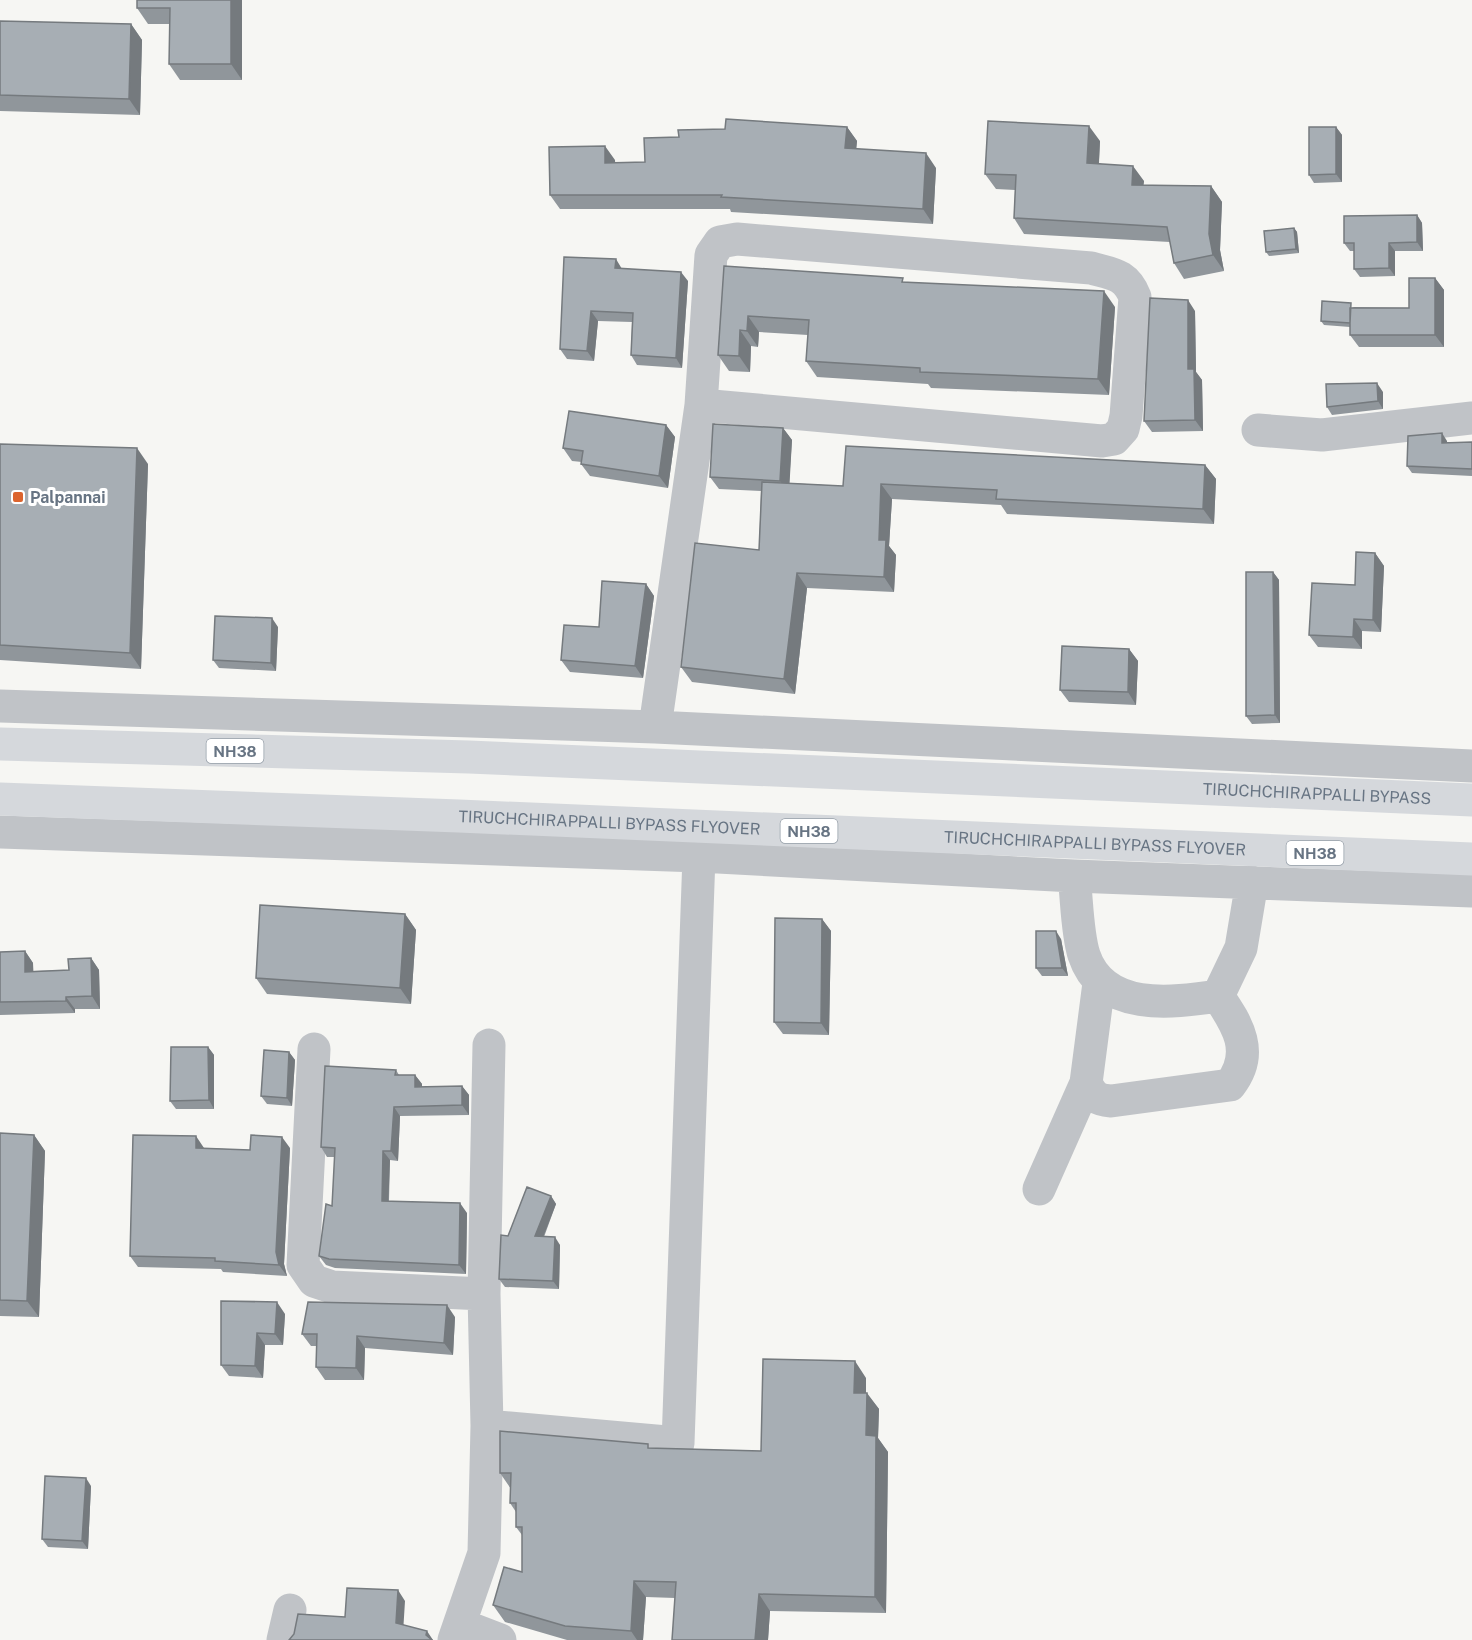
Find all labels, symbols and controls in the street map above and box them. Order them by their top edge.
place label: Palpannai [30,488,105,507]
marker: Palpannai [11,490,25,504]
road number: NH38 [206,739,264,763]
street label: TIRUCHCHIRAPPALLI BYPASS [1202,779,1432,808]
street label: TIRUCHCHIRAPPALLI BYPASS FLYOVER [458,806,761,838]
road number: NH38 [780,819,838,843]
street label: TIRUCHCHIRAPPALLI BYPASS FLYOVER [944,827,1247,859]
road number: NH38 [1286,841,1344,865]

